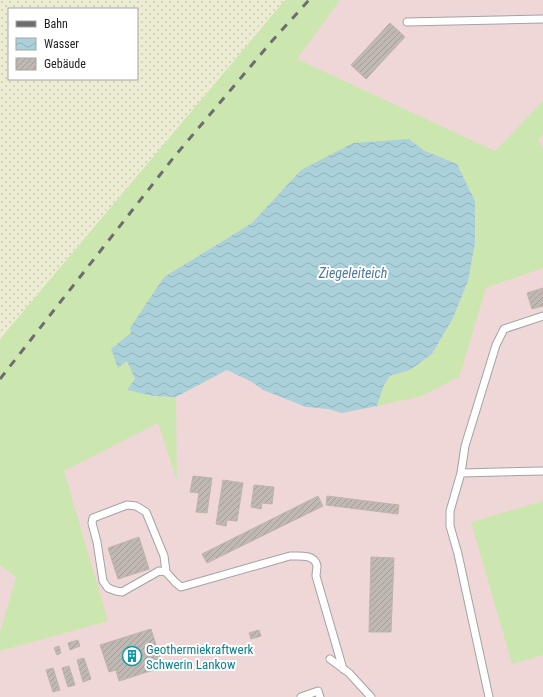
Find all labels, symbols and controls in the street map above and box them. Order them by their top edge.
legend [8,8,138,80]
text: Bahn [44,17,68,31]
text: Wasser [44,37,79,51]
text: Gebäude [44,57,86,71]
water label: Ziegeleiteich [318,265,387,281]
place label: Geothermiekraftwerk Schwerin Lankow [146,642,254,672]
building icon: Geothermiekraftwerk Schwerin Lankow [121,645,143,667]

